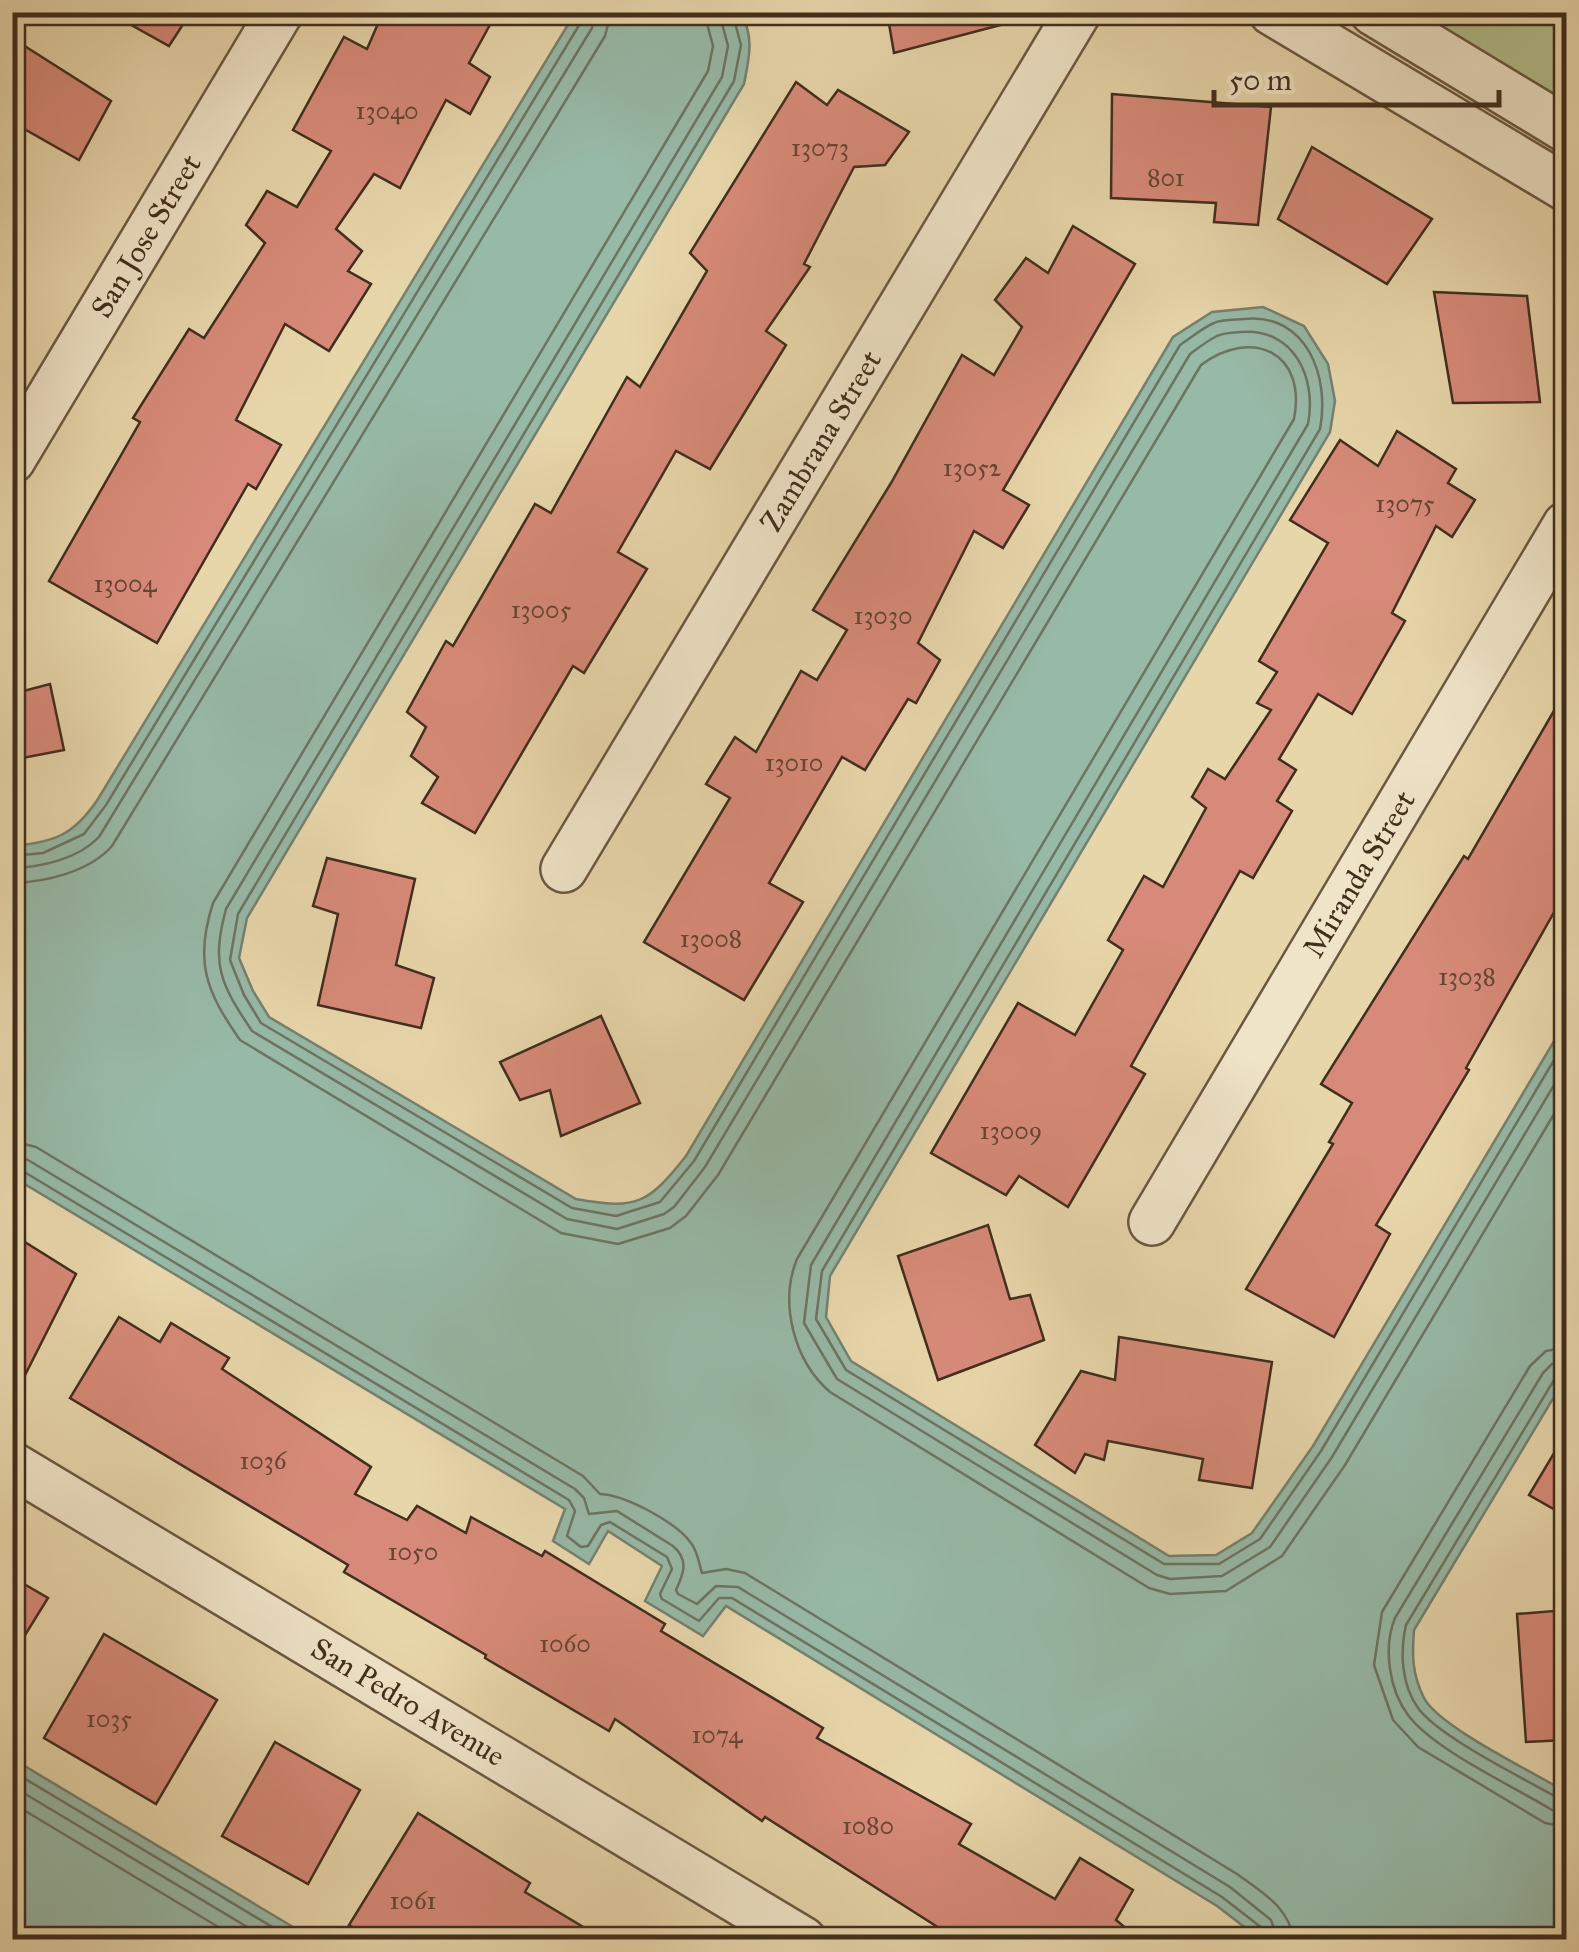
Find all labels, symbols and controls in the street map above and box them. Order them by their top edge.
scale bar [1214,45,1499,107]
text: 50 m [1229,62,1292,98]
house number: 13040 [356,95,418,126]
house number: 13073 [791,132,849,163]
street label: San Jose Street [83,148,209,324]
house number: 801 [1147,162,1185,193]
street label: Zambrana Street [753,344,889,538]
house number: 13052 [943,452,1002,483]
house number: 13075 [1375,488,1435,519]
house number: 13004 [94,568,158,599]
house number: 13005 [511,594,572,625]
house number: 13030 [854,600,912,631]
house number: 13010 [765,747,823,778]
street label: Miranda Street [1295,784,1423,964]
house number: 13008 [680,923,742,954]
house number: 13038 [1438,961,1496,992]
house number: 13009 [980,1115,1042,1146]
house number: 1036 [239,1445,288,1476]
house number: 1050 [388,1536,438,1567]
house number: 1060 [539,1628,591,1659]
street label: San Pedro Avenue [305,1630,511,1774]
house number: 1035 [86,1703,132,1734]
house number: 1074 [691,1719,744,1750]
house number: 1080 [842,1810,894,1841]
house number: 1061 [390,1885,437,1916]

